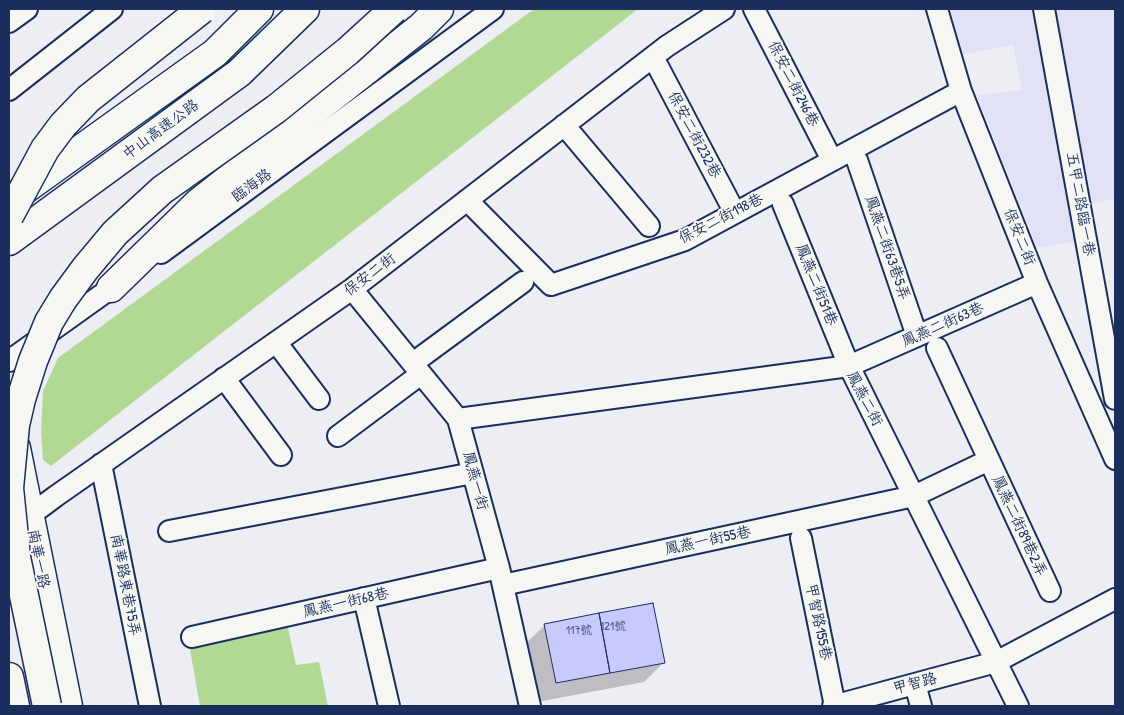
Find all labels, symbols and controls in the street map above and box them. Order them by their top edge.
street label: 保安二街246巷 [764,38,822,130]
street label: 保安二街232巷 [664,88,724,182]
street label: 中山高速公路 [119,96,203,164]
street label: 五甲二路臨一巷 [1062,151,1098,257]
street label: 臨海路 [229,165,275,207]
street label: 保安二街198巷 [676,190,766,248]
street label: 鳳燕二街63巷5弄 [861,194,913,302]
street label: 保安二街 [999,206,1039,268]
street label: 鳳燕二街51巷 [791,241,841,329]
street label: 保安二街 [341,250,399,300]
street label: 鳳燕二街63巷 [899,299,987,351]
street label: 鳳燕二街 [842,368,886,430]
street label: 鳳燕一街 [459,450,491,512]
street label: 鳳燕二街89巷2弄 [988,473,1050,579]
street label: 鳳燕一街55巷 [663,523,753,559]
street label: 南華一路 [23,528,53,590]
street label: 南華路東巷75弄 [106,532,144,638]
street label: 甲智路155巷 [801,582,835,662]
street label: 鳳燕一街68巷 [301,584,391,622]
house number: 121號 [600,620,626,634]
house number: 117號 [566,624,592,638]
street label: 甲智路 [891,669,939,699]

